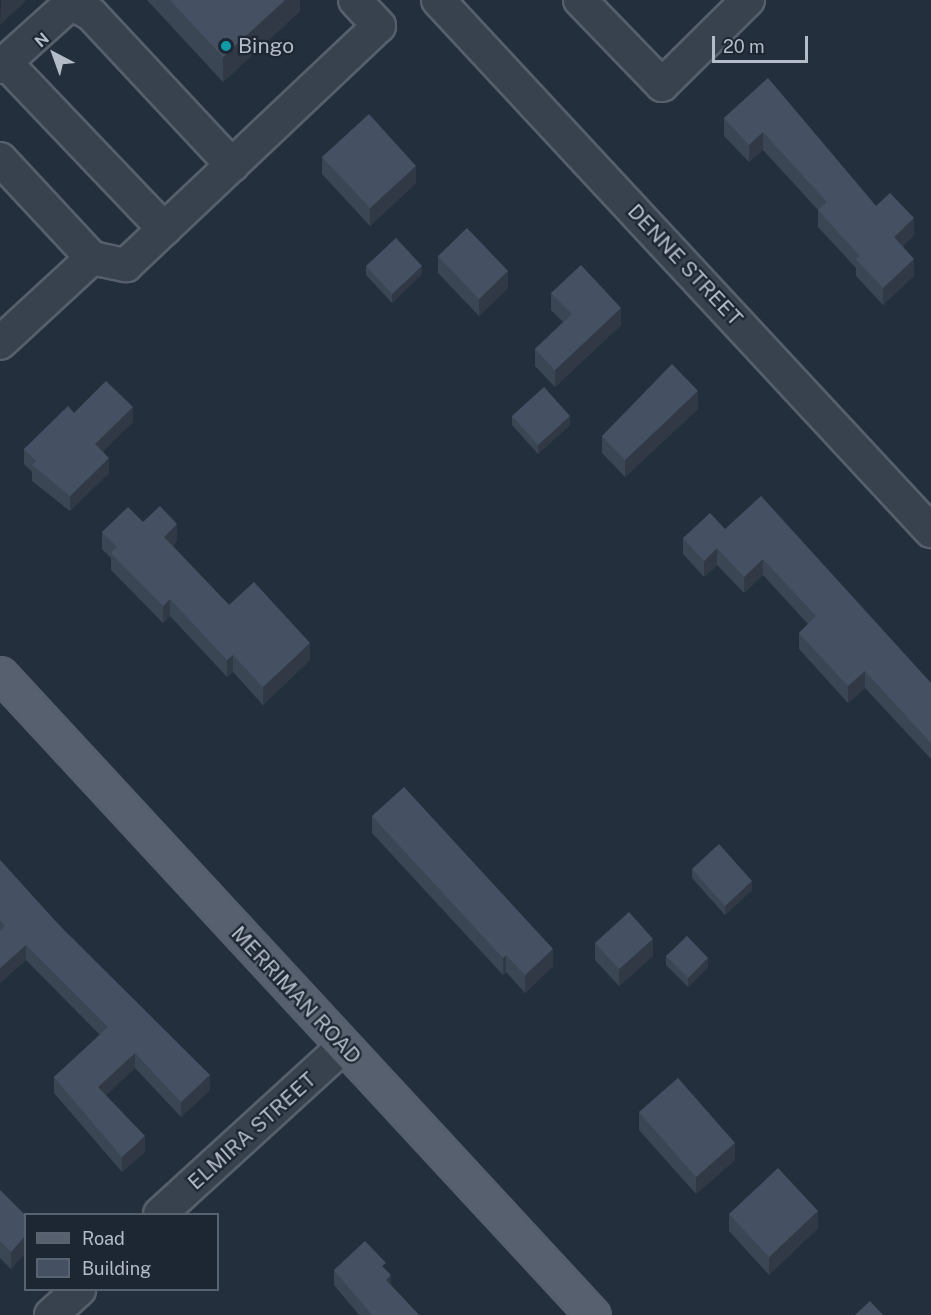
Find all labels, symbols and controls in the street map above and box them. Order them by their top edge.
north arrow [24,24,84,84]
scale bar [715,24,811,62]
text: N [31,29,53,51]
place label: Bingo [238,33,294,59]
text: 20 m [723,36,765,57]
marker: Bingo [219,39,233,53]
street label: DENNE STREET [622,199,748,331]
street label: MERRIMAN ROAD [226,921,366,1069]
street label: ELMIRA STREET [183,1067,321,1195]
legend [24,1213,219,1291]
text: Road [82,1228,125,1249]
text: Building [82,1258,151,1279]

